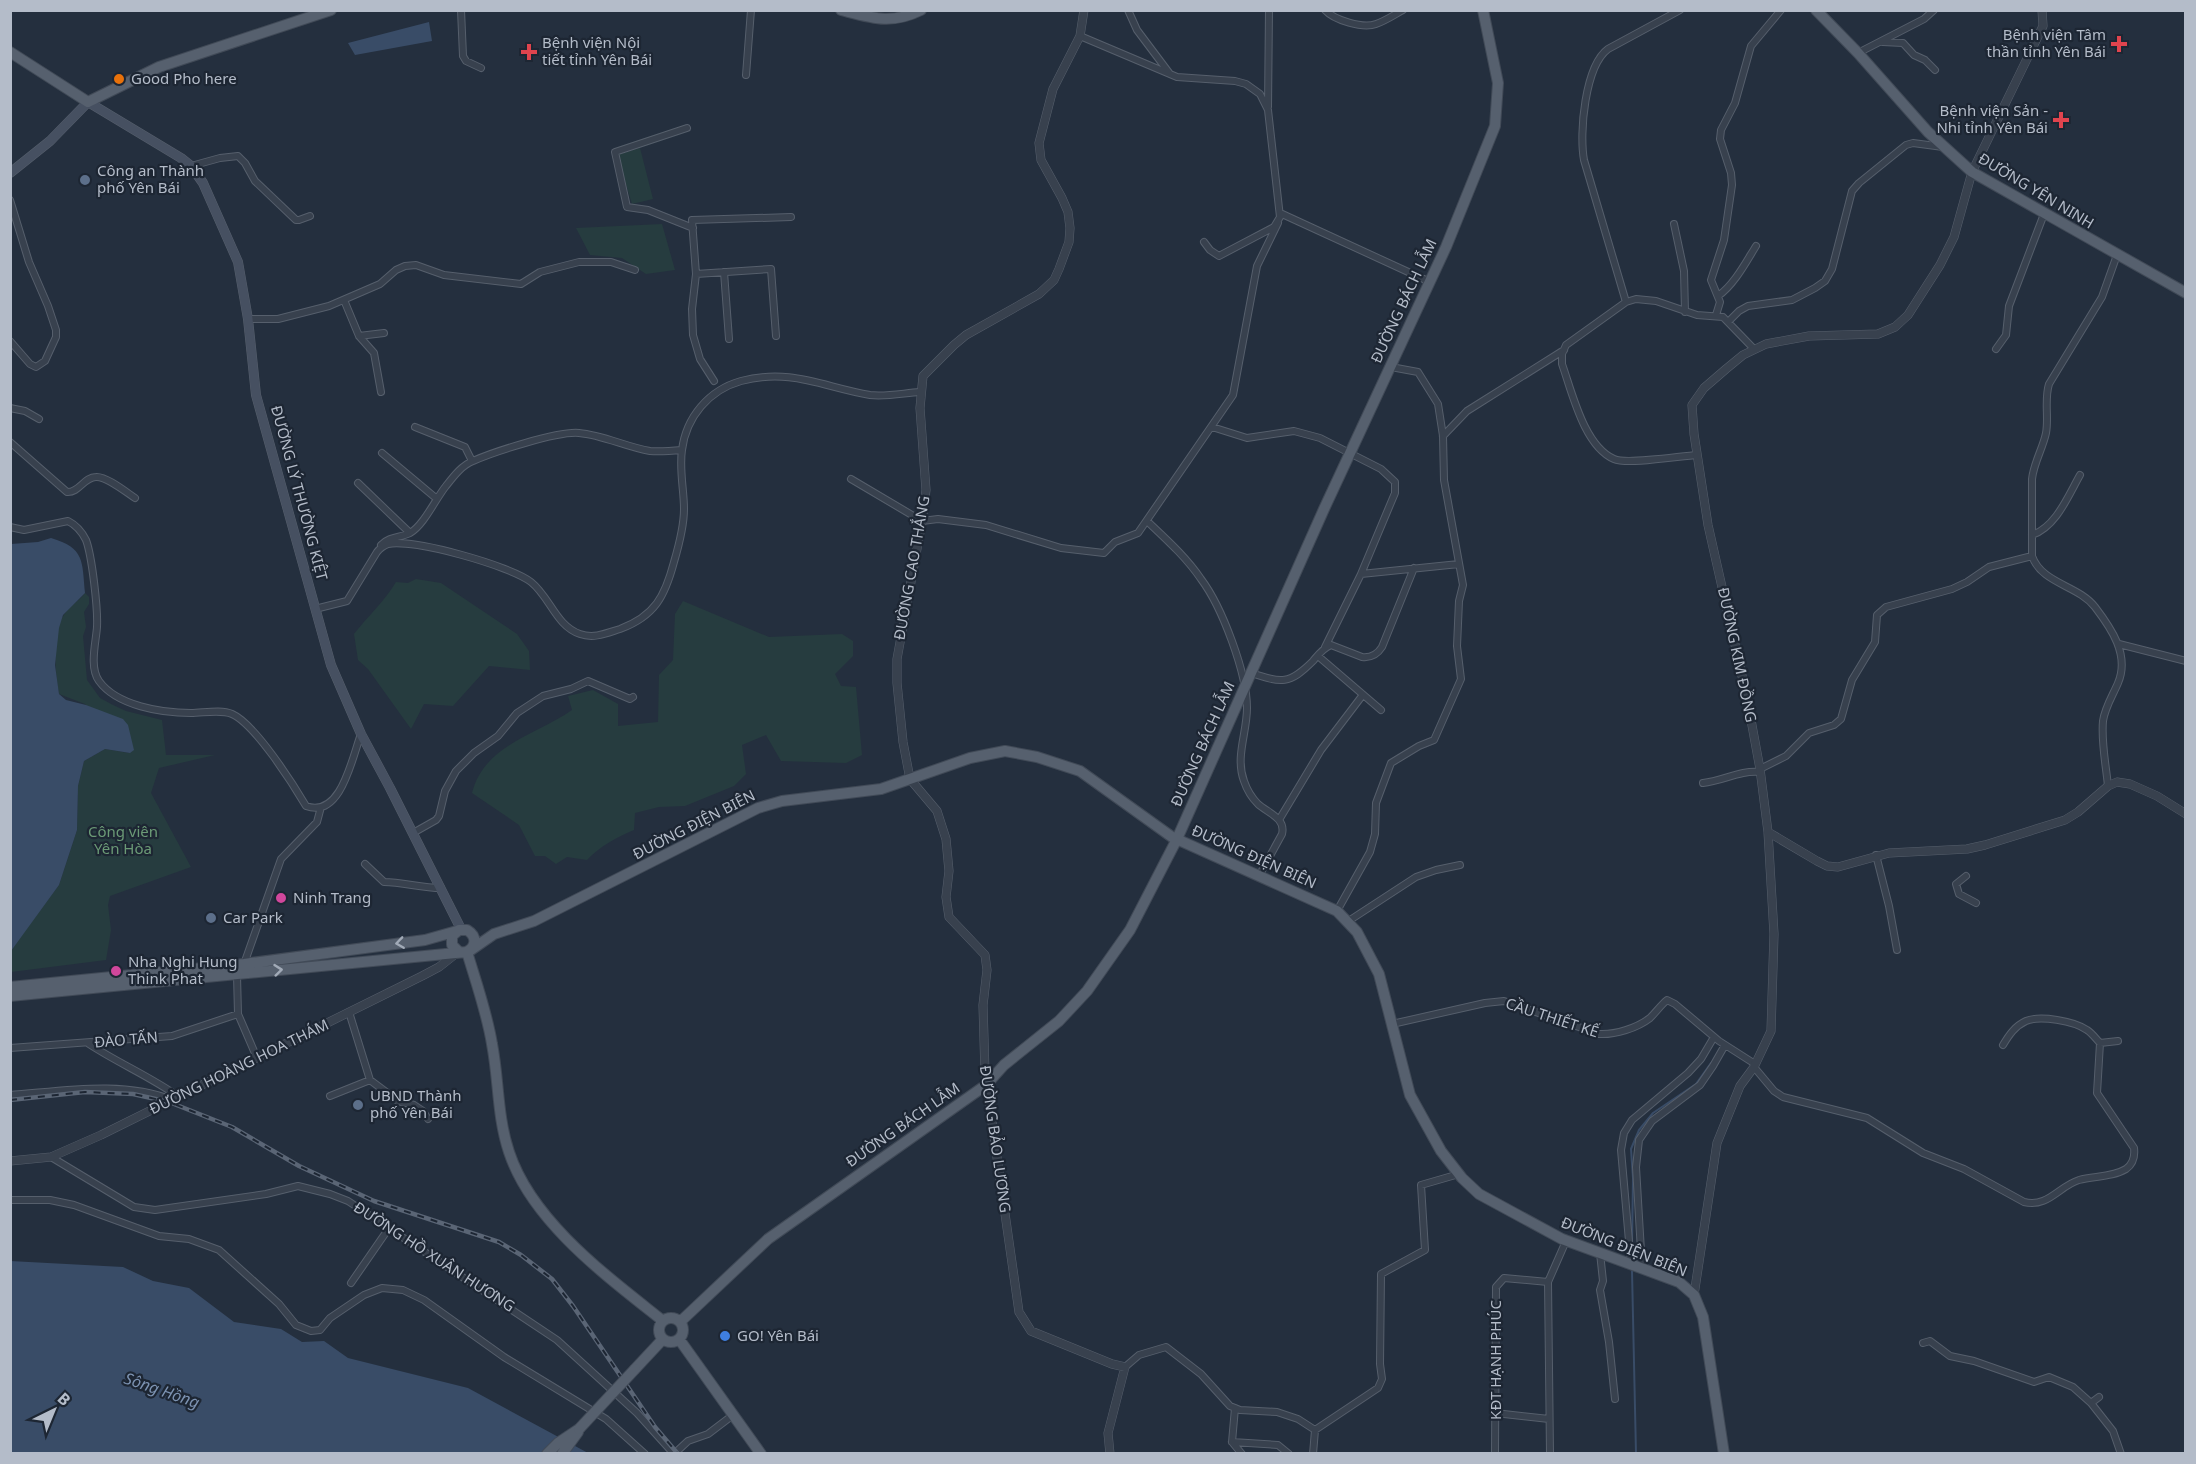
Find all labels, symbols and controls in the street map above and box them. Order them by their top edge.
place label: Bệnh viện Tâm thần tỉnh Yên Bái [1987,24,2106,61]
place label: Bệnh viện Nội tiết tỉnh Yên Bái [542,32,652,69]
marker: Bệnh viện Tâm thần tỉnh Yên Bái [2110,35,2128,53]
marker: Bệnh viện Nội tiết tỉnh Yên Bái [520,43,538,61]
place label: Good Pho here [131,68,237,88]
marker: Good Pho here [112,72,126,86]
place label: Bệnh viện Sản - Nhi tỉnh Yên Bái [1936,100,2048,137]
marker: Bệnh viện Sản - Nhi tỉnh Yên Bái [2052,111,2070,129]
street label: ĐƯỜNG YÊN NINH [1975,148,2098,233]
place label: Công an Thành phố Yên Bái [97,160,204,197]
marker: Công an Thành phố Yên Bái [78,173,92,187]
street label: ĐƯỜNG BÁCH LẪM [1365,235,1441,366]
street label: ĐƯỜNG LÝ THƯỜNG KIỆT [267,403,333,583]
street label: ĐƯỜNG CAO THẮNG [888,494,934,642]
street label: ĐƯỜNG KIM ĐỒNG [1714,586,1762,724]
street label: ĐƯỜNG BÁCH LẪM [1165,678,1239,809]
street label: ĐƯỜNG ĐIỆN BIÊN [629,785,758,864]
street label: ĐƯỜNG ĐIỆN BIÊN [1189,820,1320,893]
park label: Công viên Yên Hòa [88,821,158,858]
place label: Ninh Trang [293,887,371,907]
marker: Ninh Trang [274,891,288,905]
place label: Car Park [223,907,283,927]
marker: Car Park [204,911,218,925]
one-way arrow [396,937,405,949]
place label: Nha Nghi Hung Think Phat [128,951,238,988]
marker: Nha Nghi Hung Think Phat [109,964,123,978]
one-way arrow [273,964,282,977]
street label: CẦU THIẾT KẾ [1503,993,1602,1042]
street label: ĐƯỜNG HOÀNG HOA THÁM [145,1014,332,1118]
street label: ĐÀO TẤN [93,1026,159,1052]
street label: ĐƯỜNG BẢO LƯƠNG [976,1064,1016,1214]
street label: ĐƯỜNG BÁCH LẪM [841,1077,963,1171]
place label: UBND Thành phố Yên Bái [370,1085,462,1122]
marker: UBND Thành phố Yên Bái [351,1098,365,1112]
street label: ĐƯỜNG HỒ XUÂN HƯƠNG [350,1196,519,1316]
street label: ĐƯỜNG ĐIỆN BIÊN [1558,1212,1691,1281]
street label: KĐT HẠNH PHÚC [1485,1300,1505,1420]
place label: GO! Yên Bái [737,1325,819,1345]
marker: GO! Yên Bái [718,1329,732,1343]
water label: Sông Hồng [121,1367,203,1413]
north arrow [24,1380,84,1440]
text: B [53,1387,76,1411]

